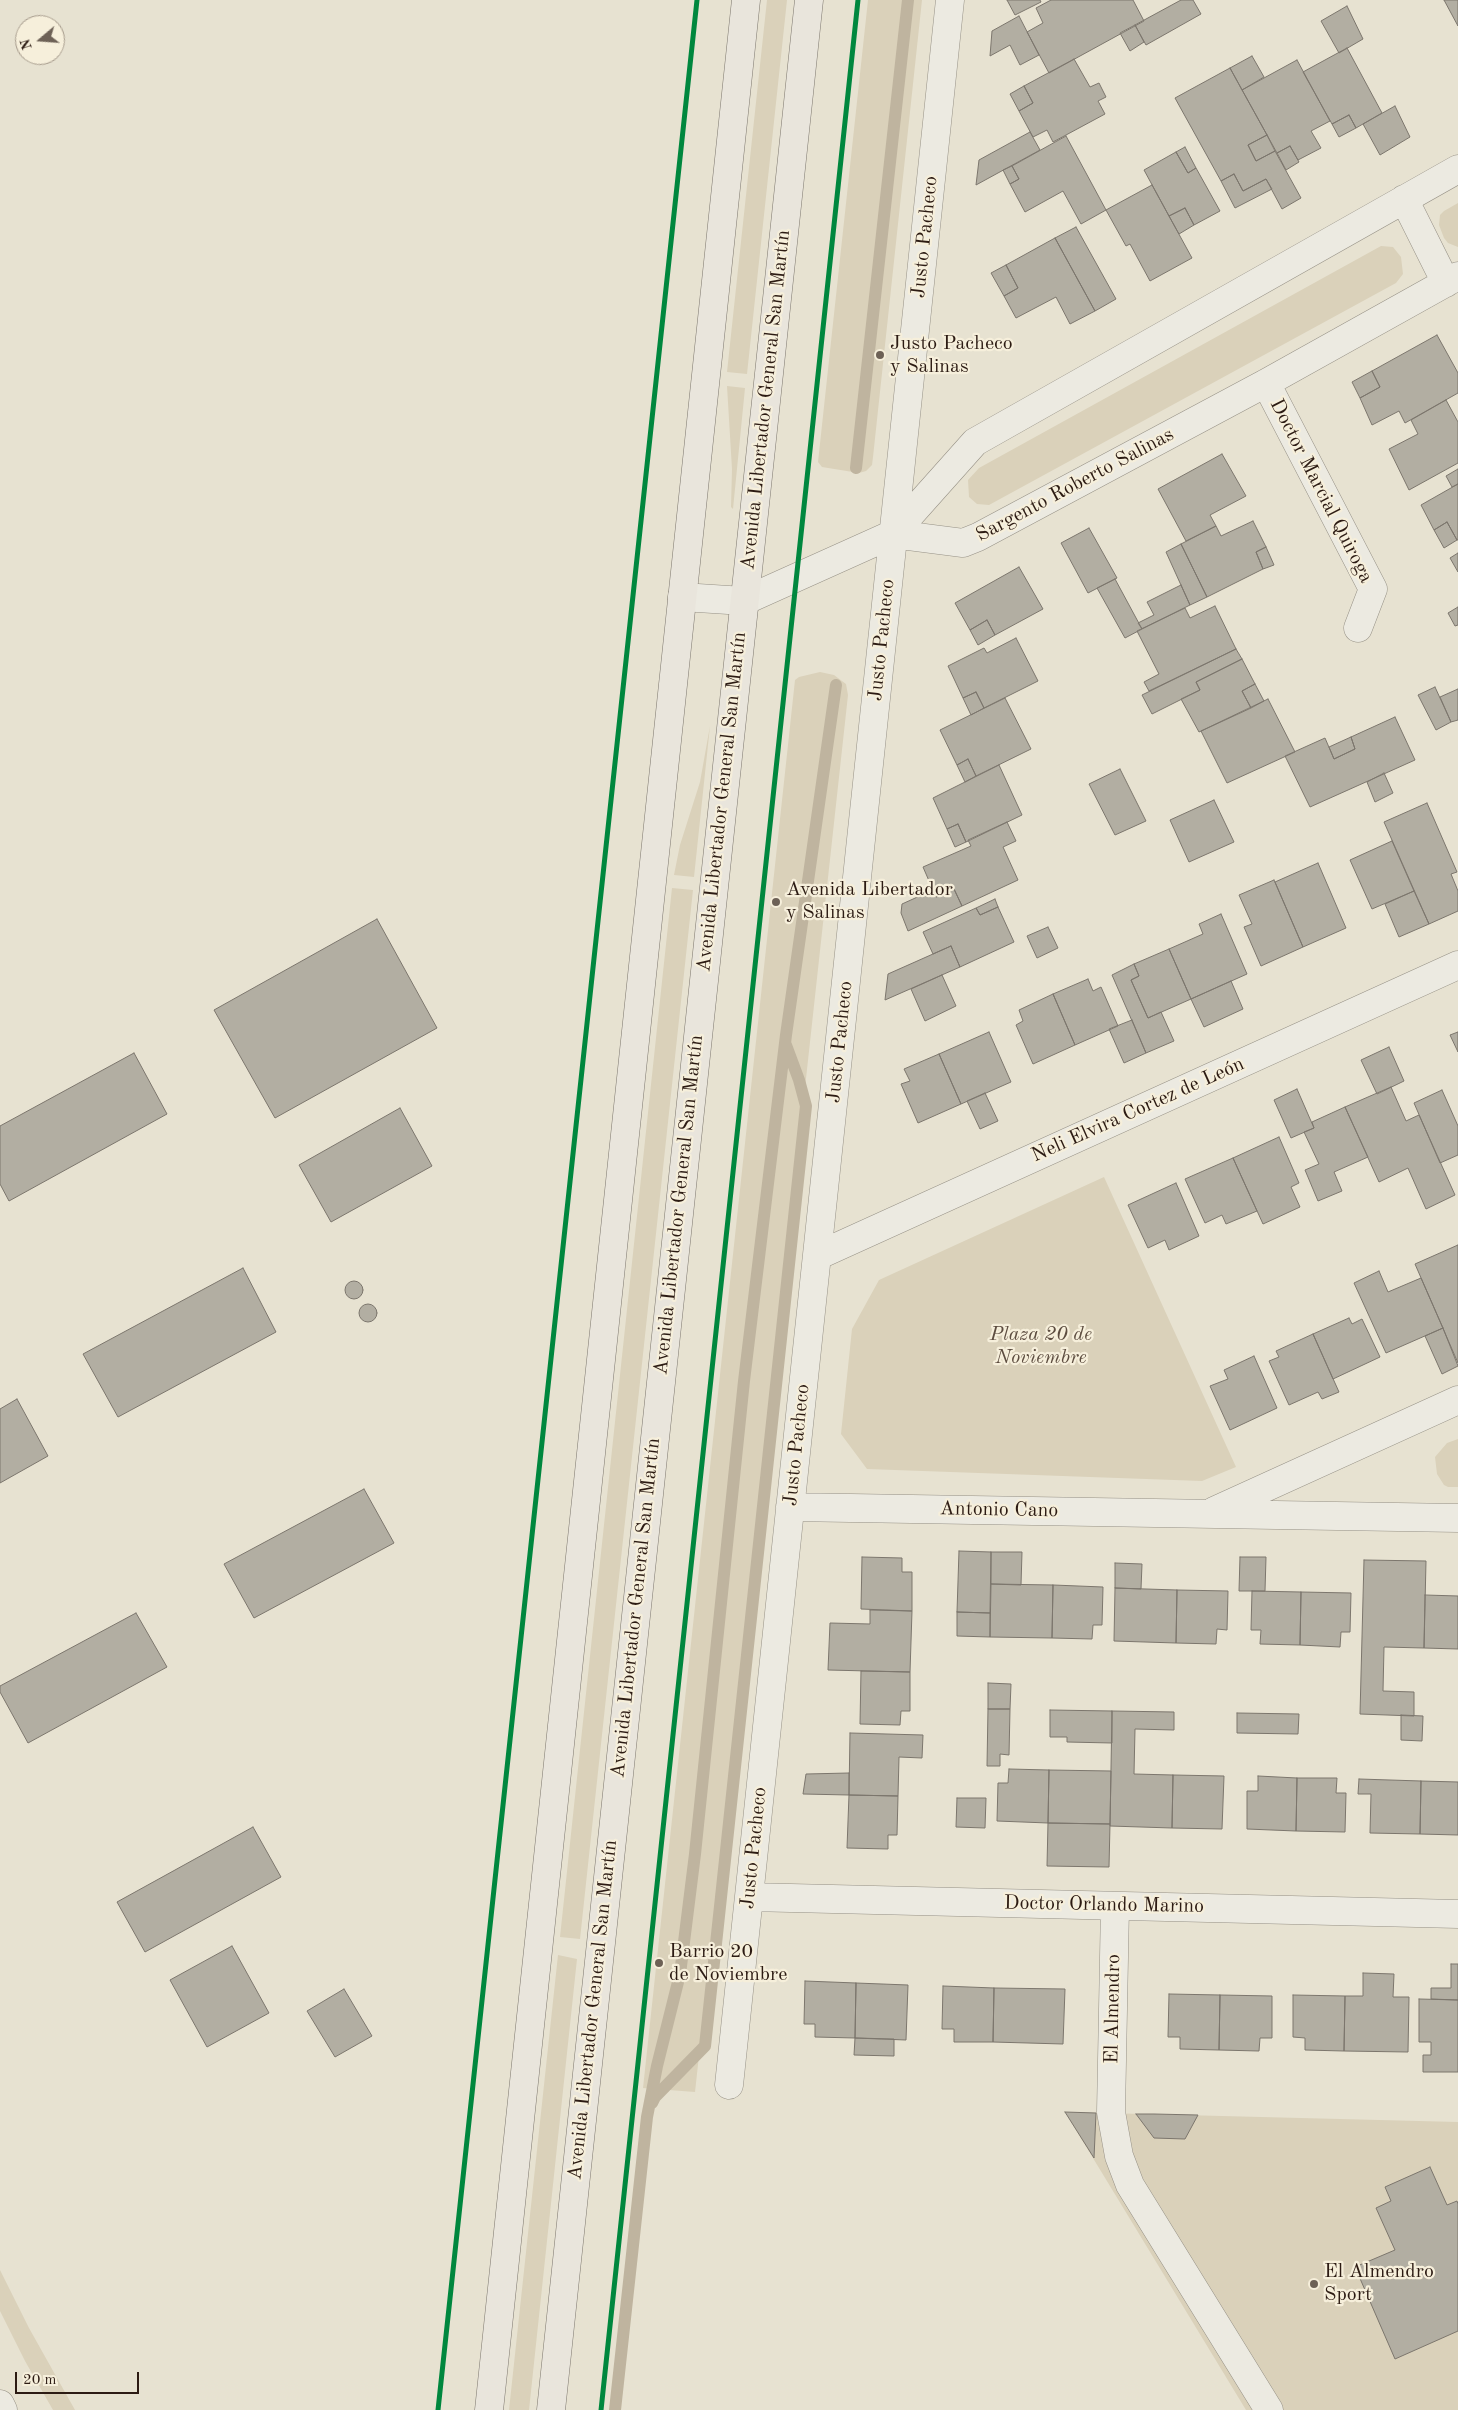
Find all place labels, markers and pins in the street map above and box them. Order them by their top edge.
place label: Justo Pacheco y Salinas [890,332,1013,379]
marker: Justo Pacheco y Salinas [874,349,886,361]
place label: Avenida Libertador y Salinas [786,878,953,925]
marker: Avenida Libertador y Salinas [770,896,782,908]
place label: Barrio 20 de Noviembre [669,1940,787,1987]
marker: Barrio 20 de Noviembre [653,1957,665,1969]
place label: El Almendro Sport [1324,2260,1434,2307]
marker: El Almendro Sport [1308,2278,1320,2290]

